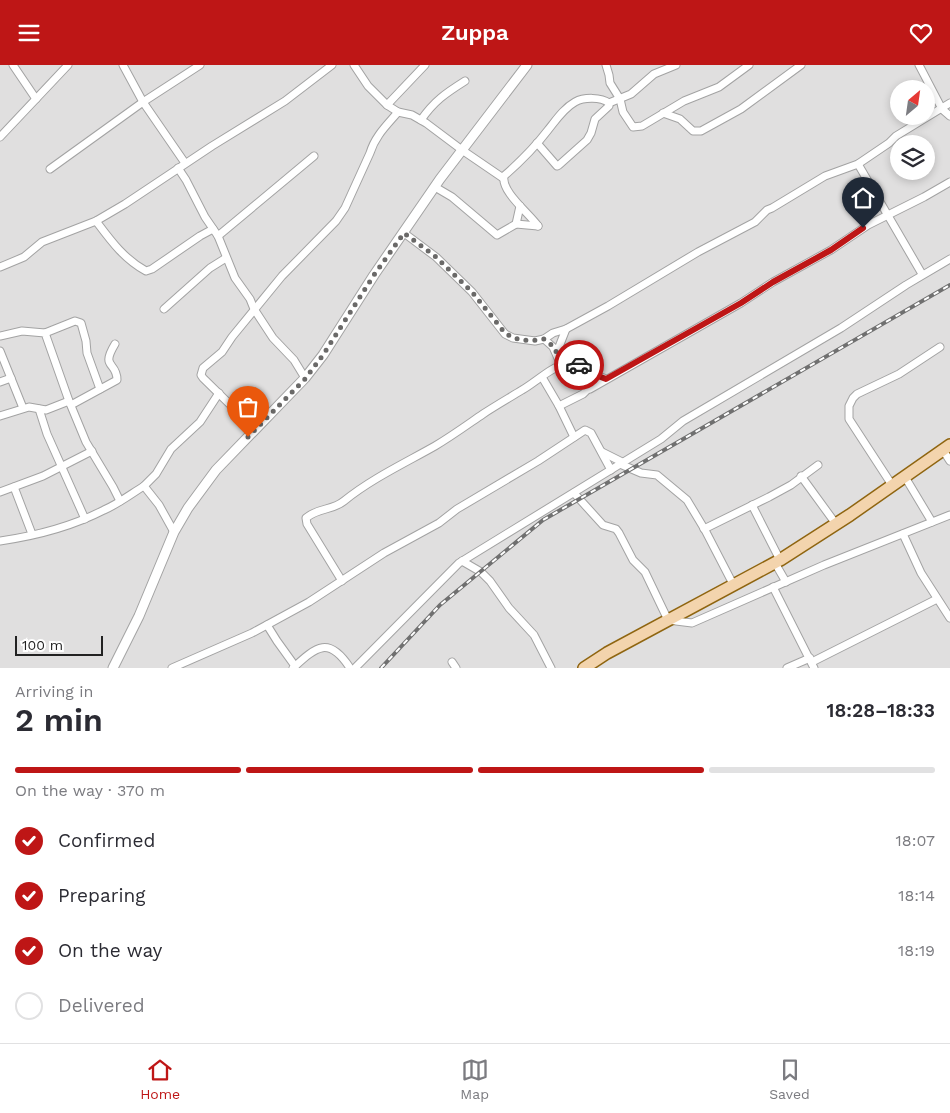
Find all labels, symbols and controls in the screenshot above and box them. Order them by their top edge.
icon: menu [15,19,43,47]
icon: heart [907,19,935,47]
text: Zuppa [441,20,509,45]
north arrow [890,80,935,125]
map controls [890,80,935,180]
button: layers [890,135,935,180]
pin [842,177,884,228]
icon: home [849,184,877,212]
courier [554,340,604,390]
icon: car [565,351,593,379]
pin [227,386,269,437]
icon: bag [234,393,262,421]
scale bar [15,633,102,656]
text: 100 m [22,637,63,653]
text: Arriving in [15,682,93,701]
text: 18:28–18:33 [827,699,935,722]
text: 2 min [15,701,103,739]
text: On the way · 370 m [15,781,165,800]
icon: check [15,827,43,855]
text: Confirmed [58,829,155,852]
text: 18:07 [896,831,935,850]
icon: check [15,882,43,910]
text: Preparing [58,884,145,907]
text: 18:14 [898,886,935,905]
icon: check [15,937,43,965]
text: On the way [58,939,162,962]
text: 18:19 [898,941,935,960]
text: Delivered [58,994,145,1017]
tab: Home [140,1056,180,1102]
tab: Map [460,1056,489,1102]
tab: Saved [769,1056,810,1102]

